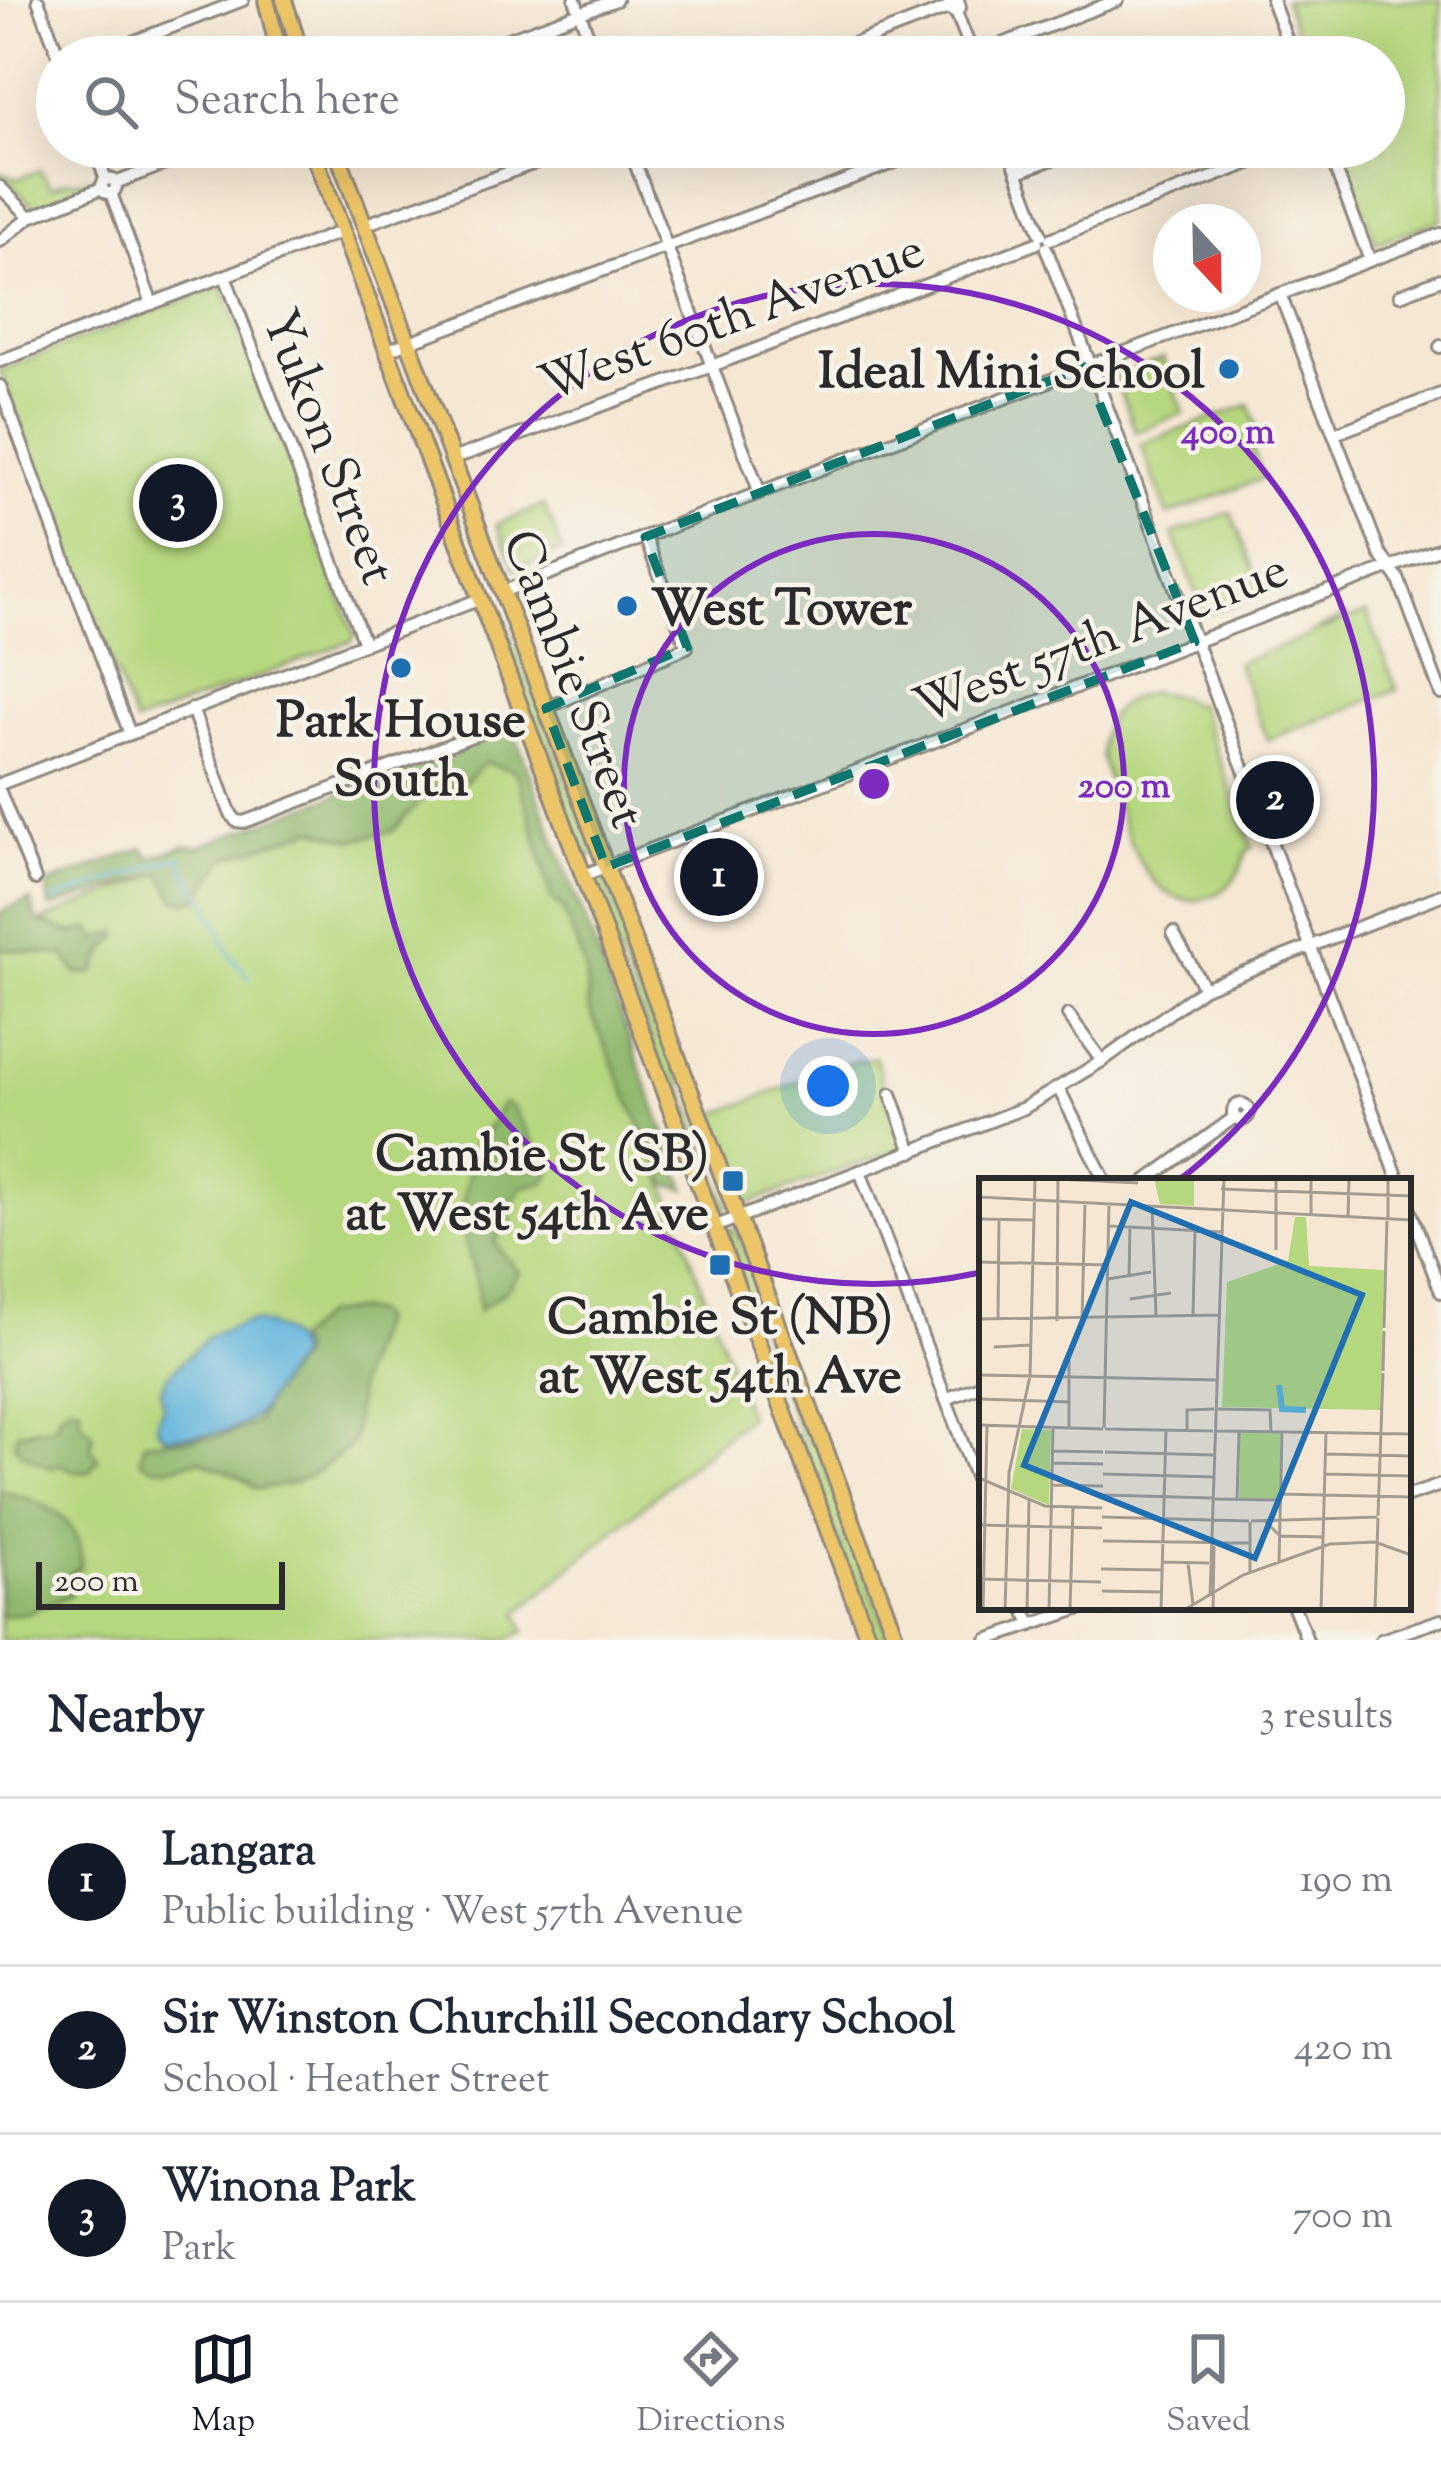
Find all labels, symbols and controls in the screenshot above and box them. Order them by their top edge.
search box [36,36,1405,168]
icon: search [78,69,144,135]
text: Search here [174,70,400,135]
north arrow [1153,204,1261,312]
street label: West 60th Avenue [530,217,935,424]
street label: Yukon Street [240,300,412,596]
place label: Ideal Mini School [818,338,1206,411]
marker: Ideal Mini School [1216,356,1242,382]
text: 400 m [1180,408,1275,460]
pin: 3 [139,458,217,548]
street label: Cambie Street [481,520,661,840]
street label: West 57th Avenue [904,536,1300,746]
place label: West Tower [651,575,913,648]
marker: West Tower [614,593,640,619]
marker: Park House South [388,655,414,681]
place label: Park House South [276,687,526,819]
pin: 2 [1236,755,1314,845]
text: 200 m [1078,762,1170,814]
centre of rings [853,763,895,805]
pin: 1 [680,832,758,922]
your location [798,1056,858,1116]
place label: Cambie St (SB) at West 54th Ave [345,1121,709,1253]
marker: Cambie St (SB) at West 54th Ave [720,1168,746,1194]
inset map [979,1178,1411,1610]
marker: Cambie St (NB) at West 54th Ave [707,1252,733,1278]
place label: Cambie St (NB) at West 54th Ave [538,1284,902,1416]
scale bar [36,1556,285,1609]
text: 200 m [54,1559,139,1607]
text: Nearby [48,1682,205,1755]
text: 3 results [1259,1690,1393,1746]
text: Langara [162,1821,316,1886]
text: 1 [80,1854,94,1910]
text: 190 m [1300,1854,1393,1910]
text: Public building · West 57th Avenue [162,1886,743,1942]
text: Sir Winston Churchill Secondary School [162,1989,955,2054]
text: 2 [78,2022,96,2078]
text: 420 m [1294,2022,1393,2078]
text: School · Heather Street [162,2054,549,2110]
text: Winona Park [162,2157,416,2222]
text: 3 [79,2190,95,2246]
text: 700 m [1292,2190,1393,2246]
text: Park [162,2222,237,2278]
tab: Map [190,2326,256,2446]
tab: Directions [637,2326,786,2446]
tab: Saved [1166,2326,1251,2446]

